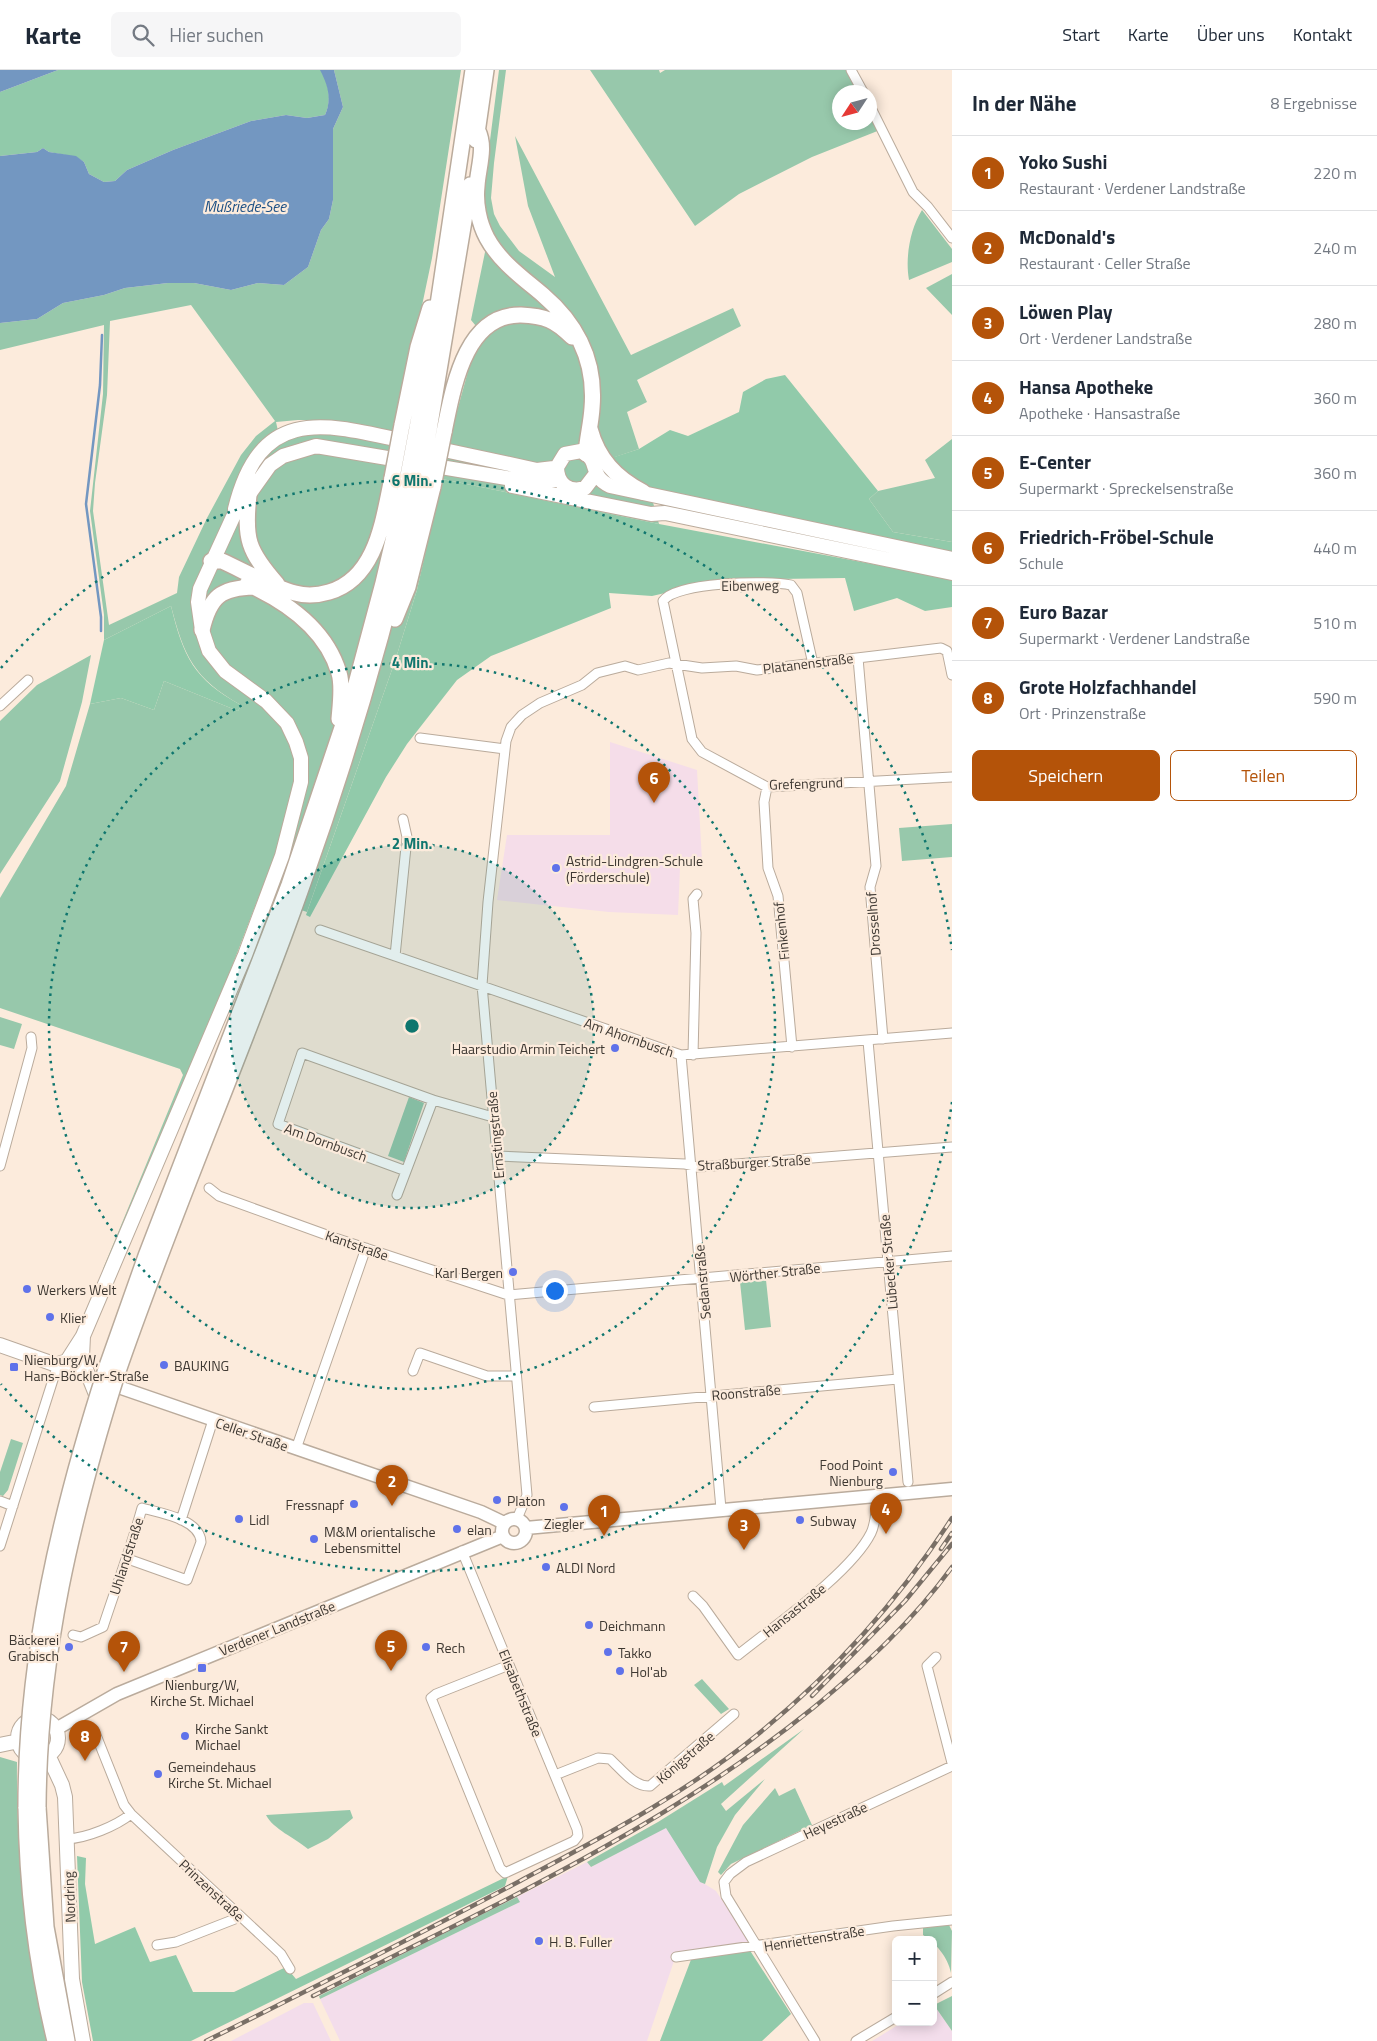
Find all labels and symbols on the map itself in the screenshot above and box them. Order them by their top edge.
north arrow [832,85,877,130]
water label: Mußriede-See [204,195,287,218]
text: 6 Min. [392,469,432,492]
street label: Eibenweg [721,574,779,596]
street label: Platanenstraße [762,647,854,679]
text: 4 Min. [392,651,432,674]
pin: 6 [638,762,670,803]
street label: Grefengrund [769,771,843,795]
text: 2 Min. [392,832,432,855]
place label: Astrid-Lindgren-Schule (Förderschule) [566,850,703,887]
marker: Astrid-Lindgren-Schule (Förderschule) [550,862,562,874]
street label: Drosselhof [860,891,886,957]
street label: Finkenhof [767,900,795,961]
street label: Am Ahornbusch [581,1012,677,1062]
centre of rings [403,1017,421,1035]
place label: Haarstudio Armin Teichert [452,1038,605,1059]
marker: Haarstudio Armin Teichert [609,1042,621,1054]
street label: Ernstingstraße [481,1090,509,1180]
street label: Am Dornbusch [282,1117,370,1167]
street label: Straßburger Straße [697,1149,811,1175]
street label: Lübecker Straße [873,1214,903,1310]
street label: Kantstraße [322,1224,392,1266]
street label: Sedanstraße [688,1244,716,1320]
street label: Wörther Straße [729,1257,821,1287]
place label: Karl Bergen [435,1262,503,1283]
marker: Karl Bergen [507,1266,519,1278]
your location [542,1278,568,1304]
place label: Werkers Welt [37,1279,116,1300]
marker: Werkers Welt [21,1283,33,1295]
place label: Klier [60,1307,86,1328]
marker: Klier [44,1311,56,1323]
place label: Nienburg/W, Hans-Böckler-Straße [24,1349,149,1386]
place label: BAUKING [174,1355,229,1376]
marker: BAUKING [158,1359,170,1371]
marker: Nienburg/W, Hans-Böckler-Straße [8,1361,20,1373]
street label: Roonstraße [711,1379,781,1405]
street label: Celler Straße [213,1412,291,1456]
place label: Food Point Nienburg [820,1454,883,1491]
pin: 2 [376,1465,408,1506]
marker: Food Point Nienburg [887,1466,899,1478]
place label: Platon [507,1490,545,1511]
pin: 4 [870,1493,902,1534]
place label: Fressnapf [286,1494,344,1515]
marker: Platon [491,1494,503,1506]
pin: 1 [588,1495,620,1536]
marker: Fressnapf [348,1498,360,1510]
marker: Ziegler [558,1501,570,1513]
place label: Lidl [249,1509,269,1530]
pin: 3 [728,1509,760,1550]
place label: Subway [810,1510,857,1531]
marker: Lidl [233,1513,245,1525]
place label: Ziegler [544,1513,584,1534]
marker: Subway [794,1514,806,1526]
street label: Uhlandstraße [104,1515,148,1597]
place label: elan [467,1519,492,1540]
place label: M&M orientalische Lebensmittel [324,1521,436,1558]
marker: elan [451,1523,463,1535]
marker: M&M orientalische Lebensmittel [308,1533,320,1545]
place label: ALDI Nord [556,1557,615,1578]
marker: ALDI Nord [540,1561,552,1573]
street label: Hansastraße [758,1578,830,1642]
street label: Verdener Landstraße [216,1595,338,1661]
place label: Deichmann [599,1615,666,1636]
marker: Deichmann [583,1619,595,1631]
place label: Bäckerei Grabisch [8,1629,59,1666]
pin: 5 [375,1630,407,1671]
pin: 7 [108,1631,140,1672]
place label: Rech [436,1637,465,1658]
marker: Bäckerei Grabisch [63,1641,75,1653]
marker: Rech [420,1641,432,1653]
place label: Takko [618,1642,652,1663]
street label: Elisabethstraße [494,1646,548,1740]
marker: Takko [602,1646,614,1658]
place label: Hol'ab [630,1661,667,1682]
marker: Nienburg/W, Kirche St. Michael [196,1662,208,1674]
marker: Hol'ab [614,1665,626,1677]
place label: Nienburg/W, Kirche St. Michael [150,1674,254,1711]
place label: Kirche Sankt Michael [195,1718,268,1755]
pin: 8 [69,1720,101,1761]
street label: Königstraße [651,1726,719,1788]
marker: Kirche Sankt Michael [179,1730,191,1742]
place label: Gemeindehaus Kirche St. Michael [168,1756,272,1793]
marker: Gemeindehaus Kirche St. Michael [152,1768,164,1780]
street label: Heyestraße [800,1796,870,1844]
street label: Prinzenstraße [174,1854,250,1926]
street label: Nordring [58,1871,80,1923]
street label: Henriettenstraße [762,1920,866,1956]
place label: H. B. Fuller [549,1931,612,1952]
marker: H. B. Fuller [533,1935,545,1947]

